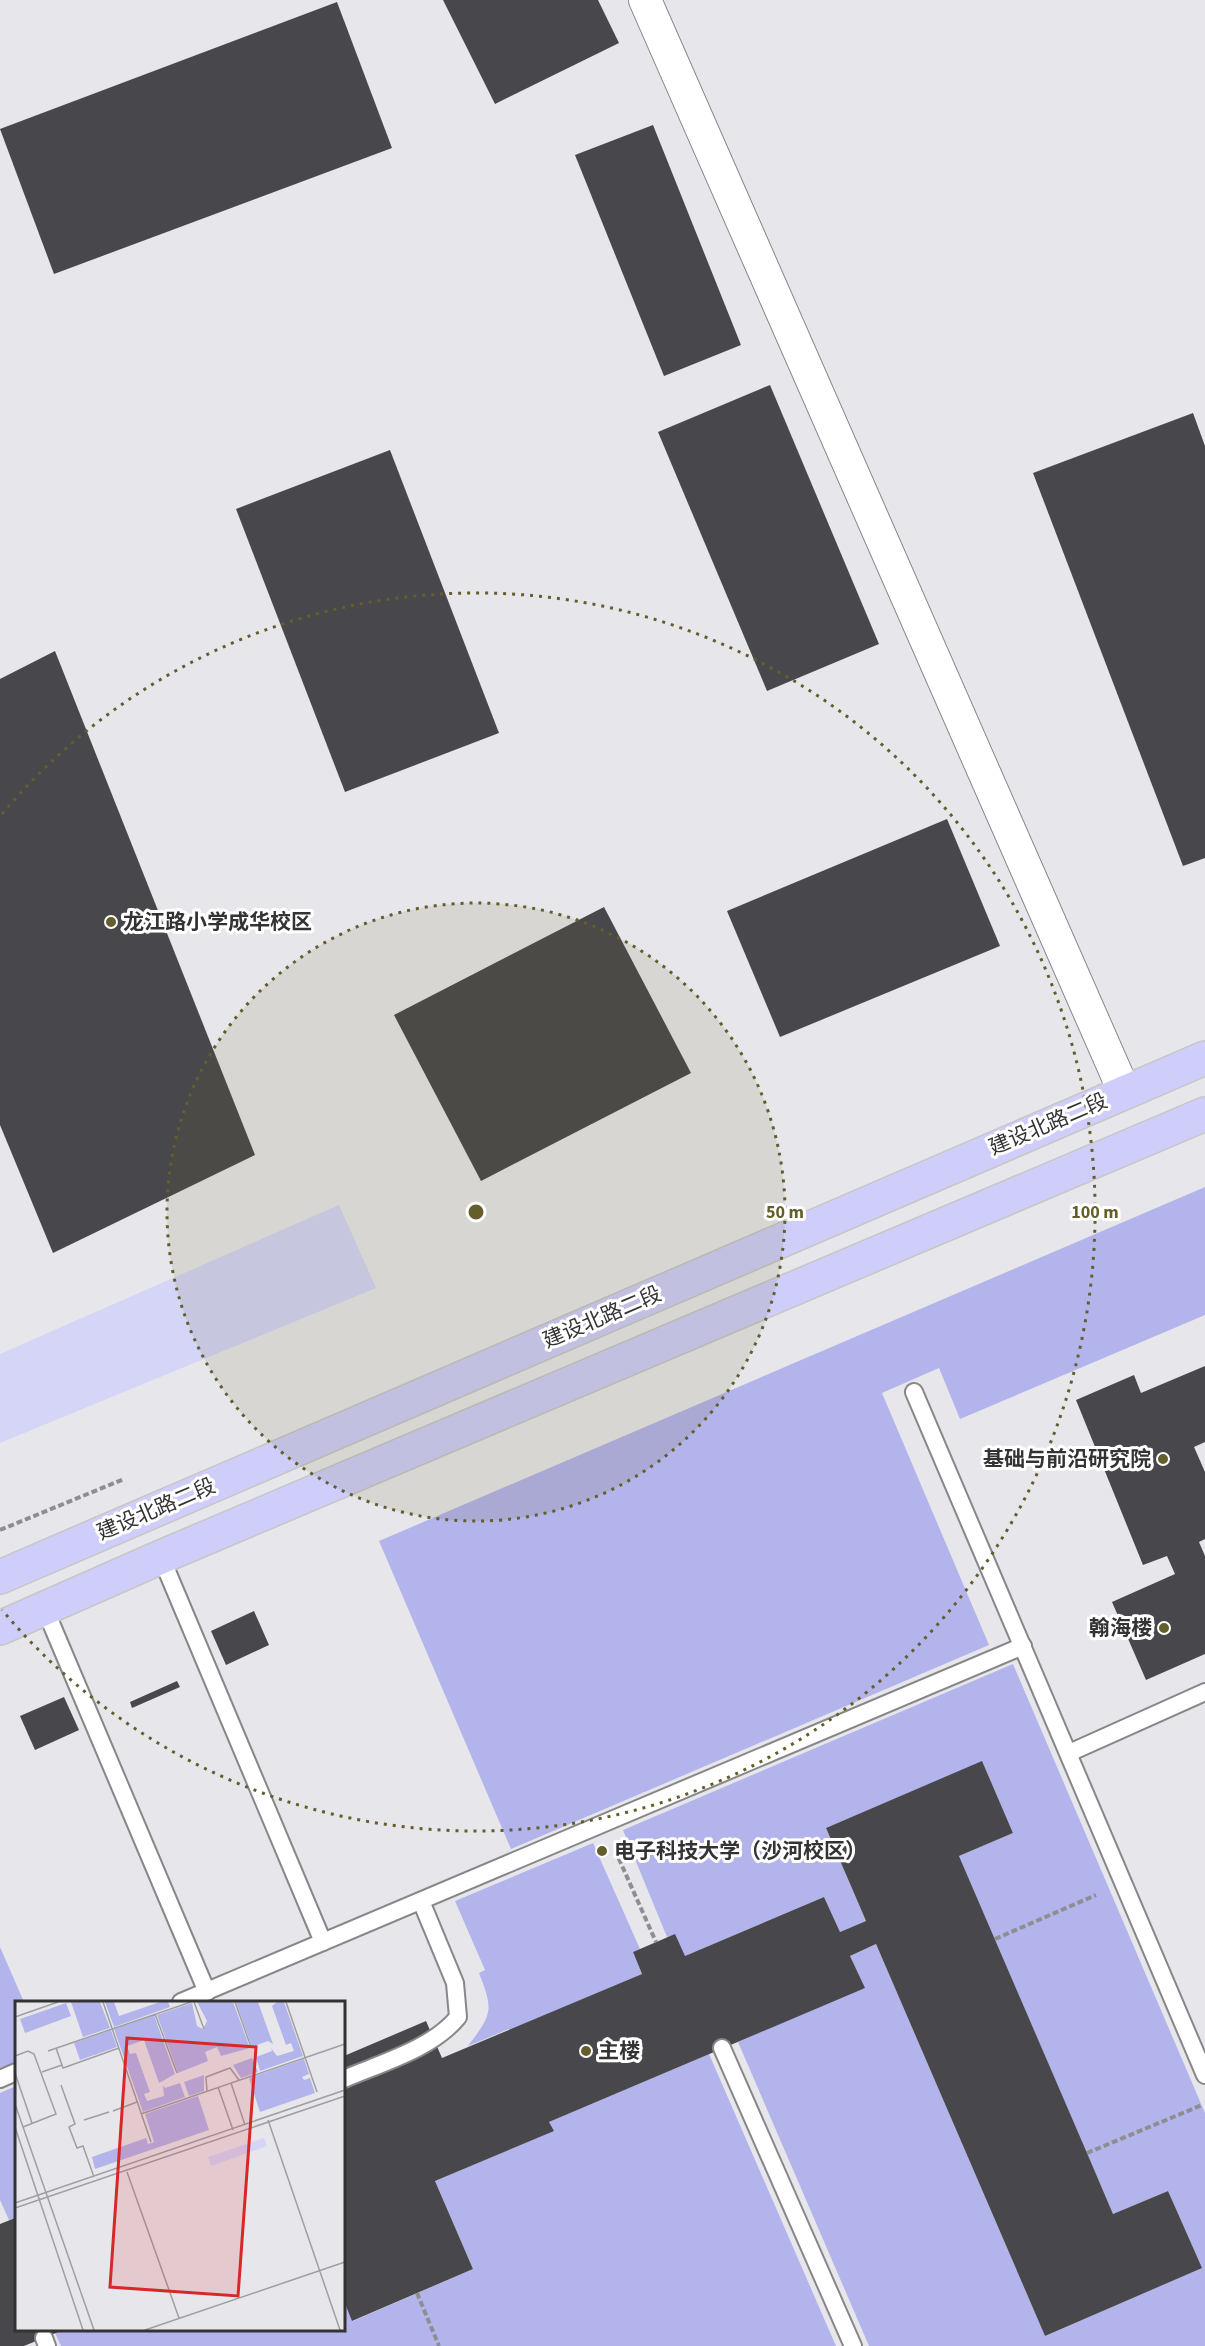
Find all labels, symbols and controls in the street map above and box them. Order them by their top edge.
place label: 龙江路小学成华校区 [123,907,312,937]
marker: 龙江路小学成华校区 [104,915,118,929]
street label: 建设北路二段 [984,1086,1112,1162]
text: 50 m [766,1200,804,1225]
text: 100 m [1071,1200,1119,1225]
centre of rings [466,1202,486,1222]
street label: 建设北路二段 [538,1279,666,1355]
place label: 基础与前沿研究院 [983,1444,1151,1474]
marker: 基础与前沿研究院 [1156,1452,1170,1466]
street label: 建设北路二段 [92,1471,220,1547]
place label: 翰海楼 [1089,1613,1152,1643]
marker: 翰海楼 [1157,1621,1171,1635]
place label: 电子科技大学（沙河校区） [614,1836,866,1866]
marker: 电子科技大学（沙河校区） [595,1844,609,1858]
inset map [15,2001,345,2331]
place label: 主楼 [598,2036,640,2066]
marker: 主楼 [579,2044,593,2058]

